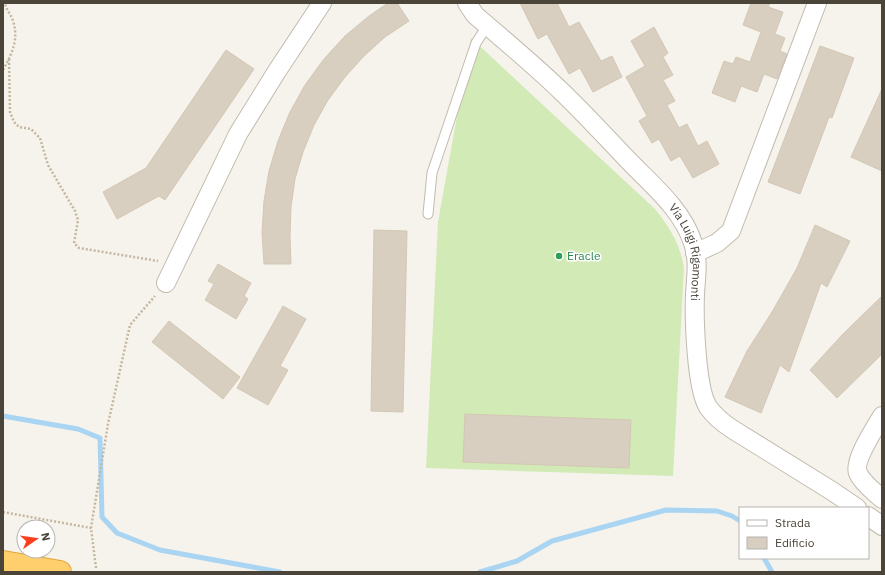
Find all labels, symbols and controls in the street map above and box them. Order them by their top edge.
street label: Via Luigi Rigamonti [666,200,705,301]
place label: Eracle [567,248,601,263]
marker: Eracle [554,251,564,261]
legend [739,507,869,559]
text: Strada [775,515,811,530]
north arrow [16,519,56,559]
text: N [38,531,53,542]
text: Edificio [775,535,815,550]

